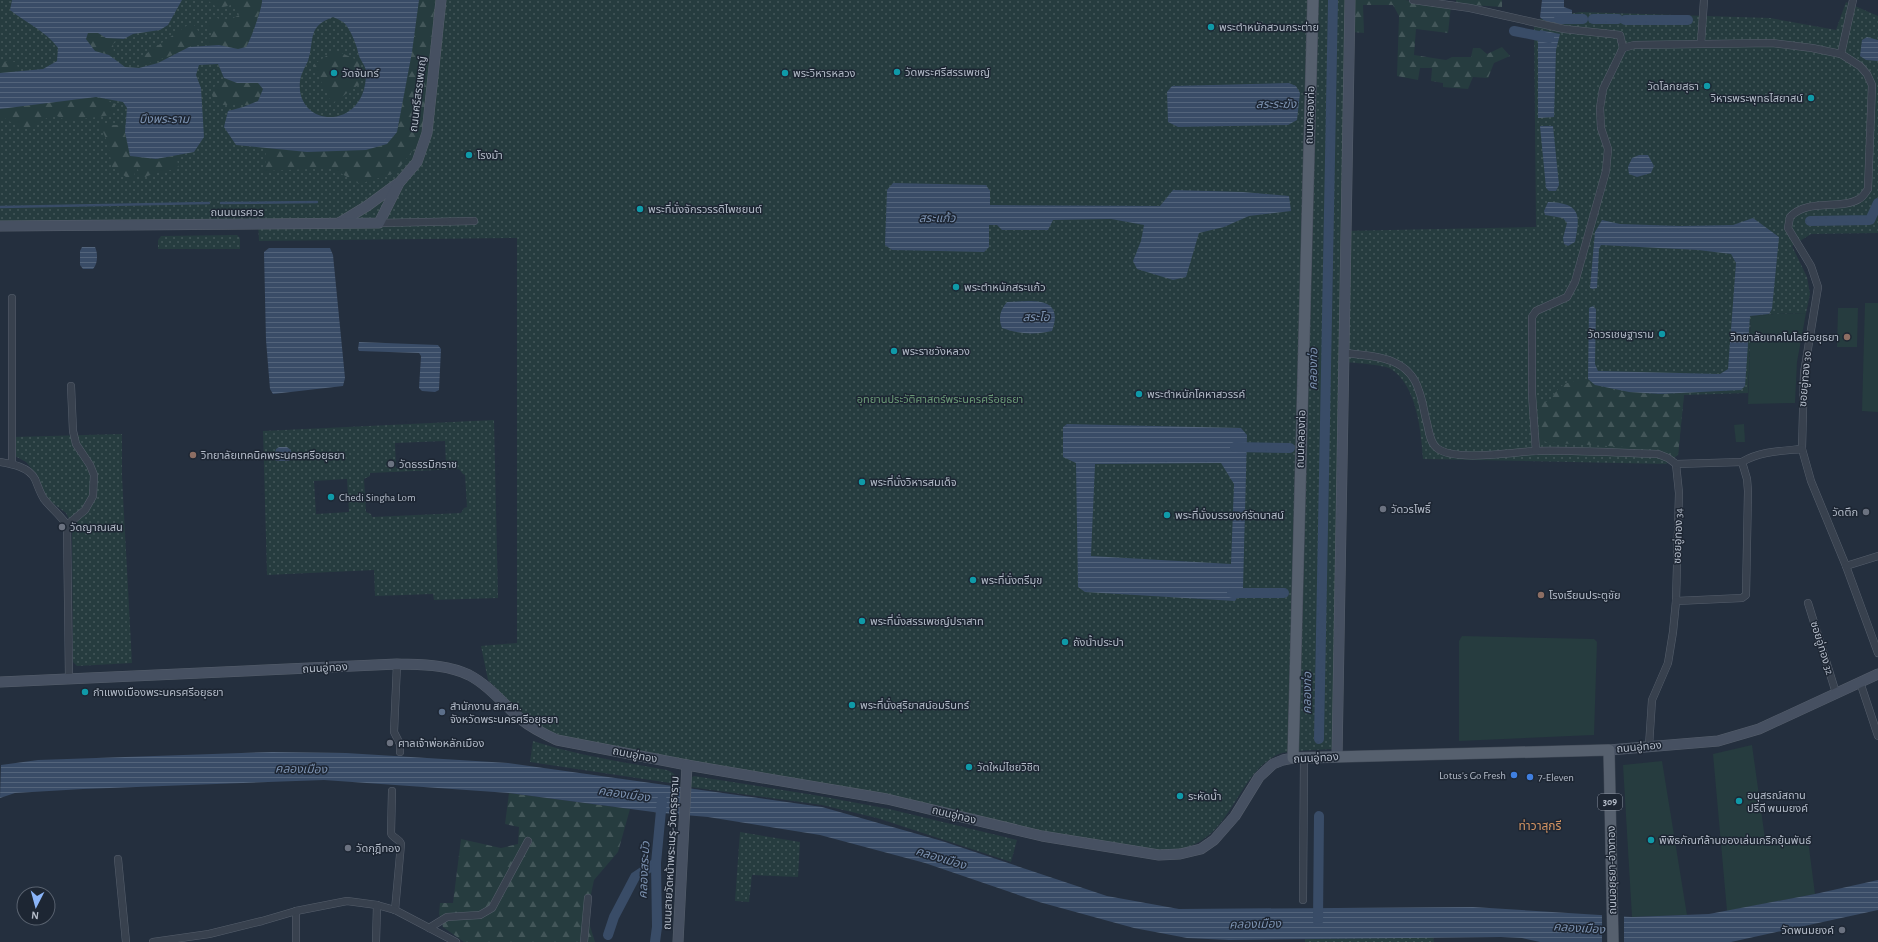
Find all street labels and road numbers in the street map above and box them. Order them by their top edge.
street label: ถนนศรีสรรเพชญ์ [408,56,428,132]
street label: ถนนคลองท่อ [1302,86,1317,144]
street label: ถนนนเรศวร [210,207,264,218]
street label: ซอยอู่ทอง 30 [1796,350,1814,408]
street label: ถนนคลองท่อ [1293,410,1308,468]
street label: ซอยอู่ทอง 34 [1671,508,1685,564]
street label: ซอยอู่ทอง 32 [1808,620,1836,676]
street label: ถนนอู่ทอง [302,660,348,676]
street label: ถนนอู่ทอง [1616,739,1662,755]
street label: ถนนอู่ทอง [612,744,659,766]
street label: ถนนอู่ทอง [1293,750,1339,766]
street label: ถนนสายวัดหน้าพระเมรุ-วัดครุธาราม [661,776,682,930]
road number: 309 [1598,794,1622,810]
street label: ถนนอู่ทอง [930,803,978,827]
street label: ถนนอยุธยา-อ่างทอง [1605,825,1619,915]

